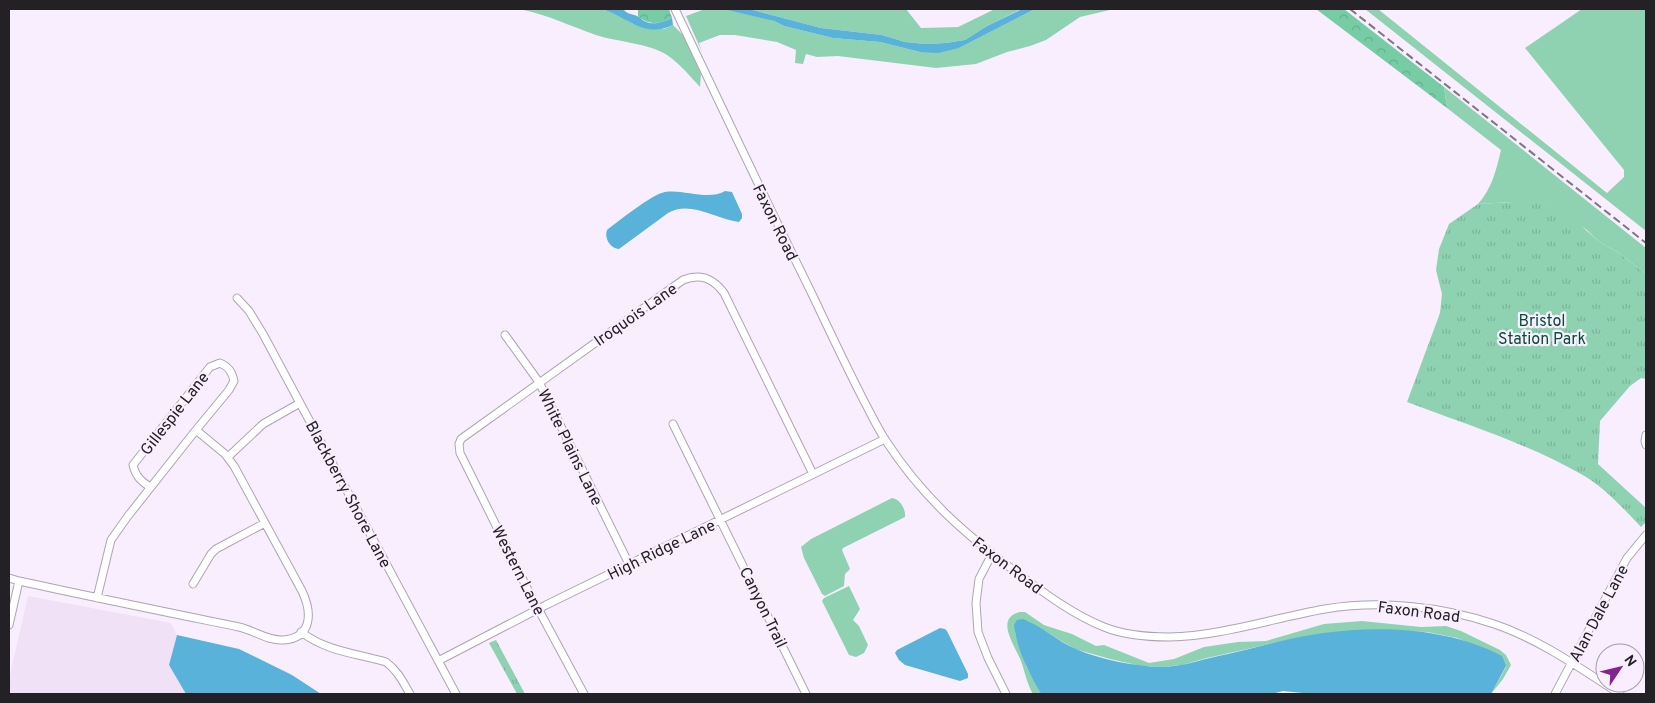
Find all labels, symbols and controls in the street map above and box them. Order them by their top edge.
street label: Faxon Road [747,181,801,264]
street label: Iroquois Lane [591,280,682,352]
park label: Bristol Station Park [1498,312,1586,350]
street label: Gillespie Lane [137,369,214,460]
street label: White Plains Lane [532,386,606,509]
street label: Blackberry Shore Lane [300,418,395,572]
street label: High Ridge Lane [605,516,719,586]
street label: Western Lane [486,523,548,619]
street label: Faxon Road [968,534,1046,600]
street label: Alan Dale Lane [1566,562,1634,666]
street label: Canyon Trail [734,564,790,652]
street label: Faxon Road [1376,598,1461,628]
north arrow [1595,643,1645,693]
text: N [1620,652,1639,670]

